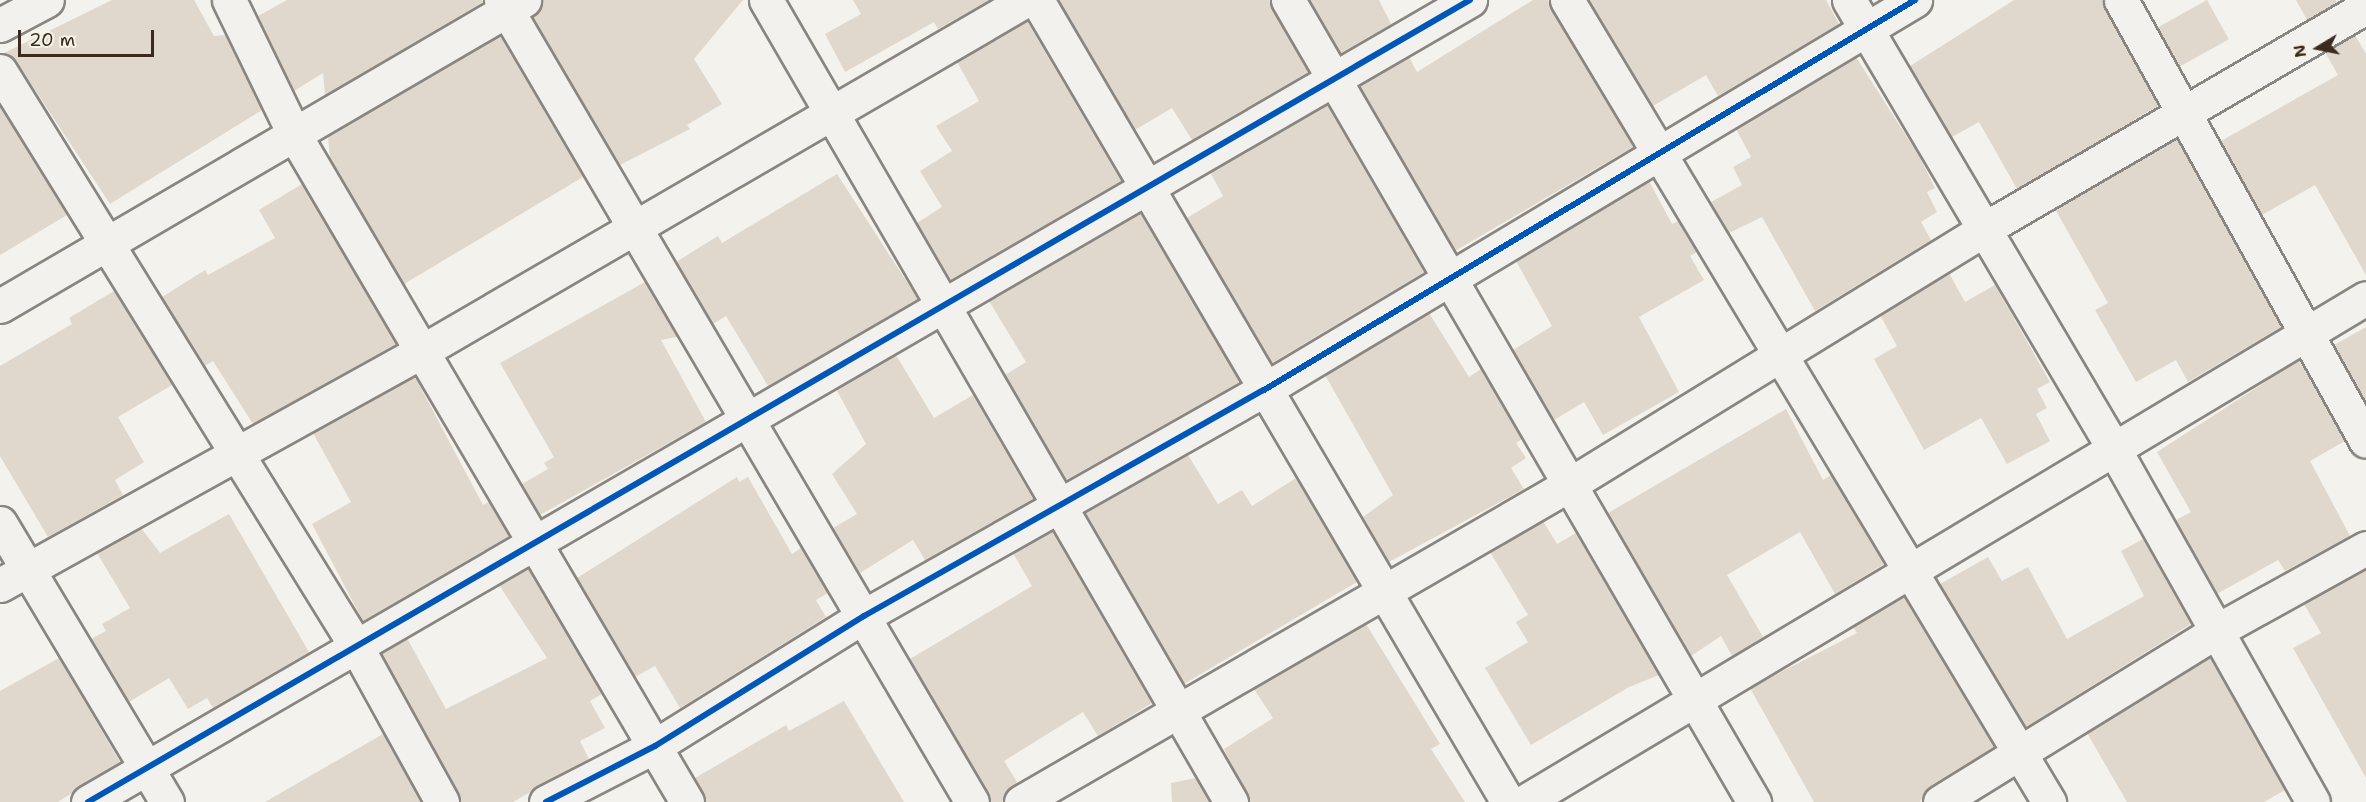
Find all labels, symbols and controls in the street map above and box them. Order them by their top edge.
scale bar [21,18,158,56]
north arrow [2288,18,2348,78]
text: 20 m [29,28,75,52]
text: N [2288,43,2311,59]

